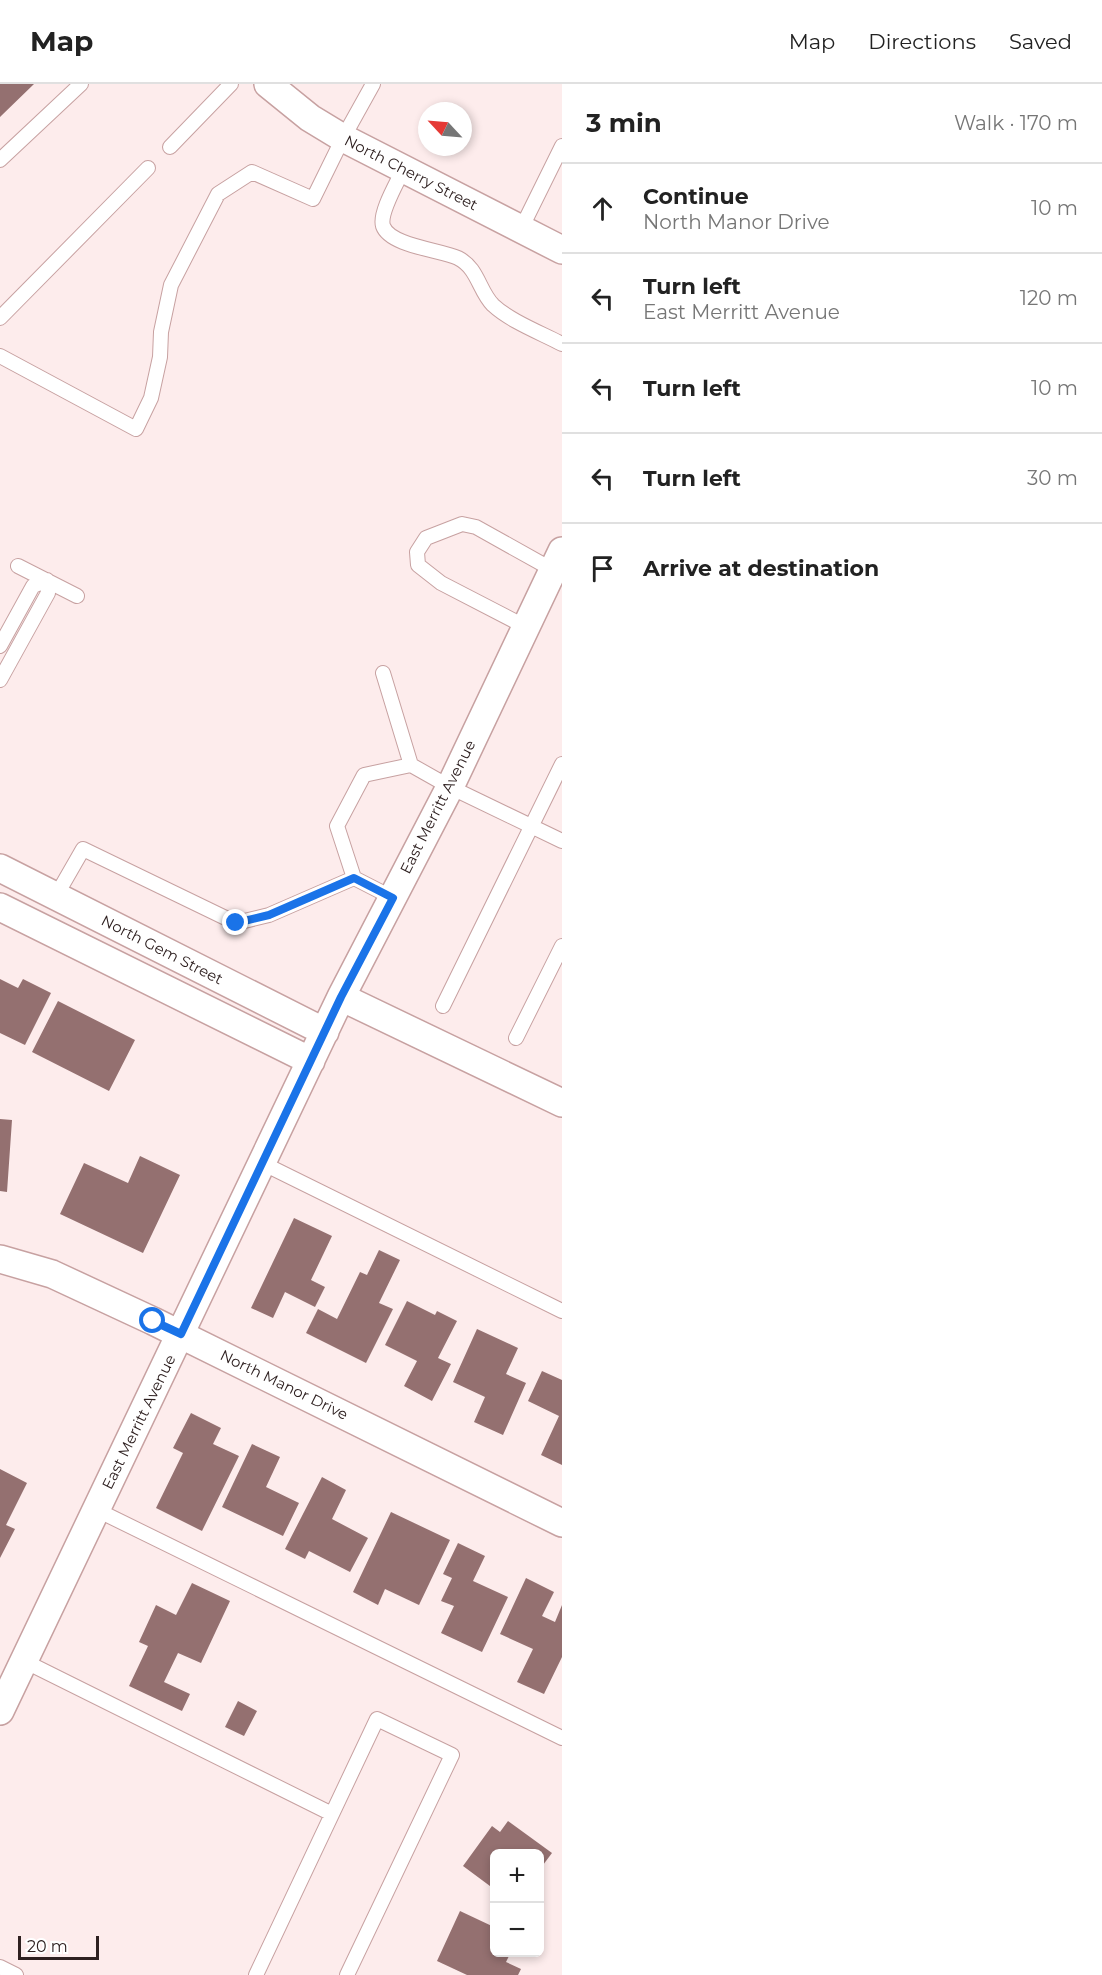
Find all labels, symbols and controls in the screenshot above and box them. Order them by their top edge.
text: Map [30,24,93,58]
text: Map [789,29,835,54]
text: Directions [868,29,976,54]
text: Saved [1009,29,1072,54]
north arrow [418,102,472,156]
text: 3 min [586,107,662,139]
text: Walk · 170 m [954,111,1078,135]
street label: North Cherry Street [341,131,481,214]
text: Continue [643,183,749,210]
icon: ahead [586,192,619,225]
text: 10 m [1031,196,1078,220]
text: North Manor Drive [643,210,830,234]
text: Turn left [643,273,741,300]
icon: left [586,282,619,315]
text: 120 m [1020,286,1078,310]
text: East Merritt Avenue [643,300,840,324]
icon: left [586,372,619,405]
text: Turn left [643,375,741,402]
text: 10 m [1031,376,1078,400]
icon: left [586,462,619,495]
text: Turn left [643,465,741,492]
text: 30 m [1027,466,1078,490]
icon: arrive [586,552,619,585]
text: Arrive at destination [643,555,879,582]
street label: East Merritt Avenue [396,737,480,877]
route end [222,909,248,935]
street label: North Gem Street [98,911,226,988]
route start [139,1307,165,1333]
street label: North Manor Drive [217,1345,351,1424]
street label: East Merritt Avenue [98,1351,179,1492]
map controls [490,1849,544,1957]
button: + [490,1849,544,1903]
button: − [490,1903,544,1957]
scale bar [18,1933,99,1960]
text: 20 m [27,1937,68,1956]

